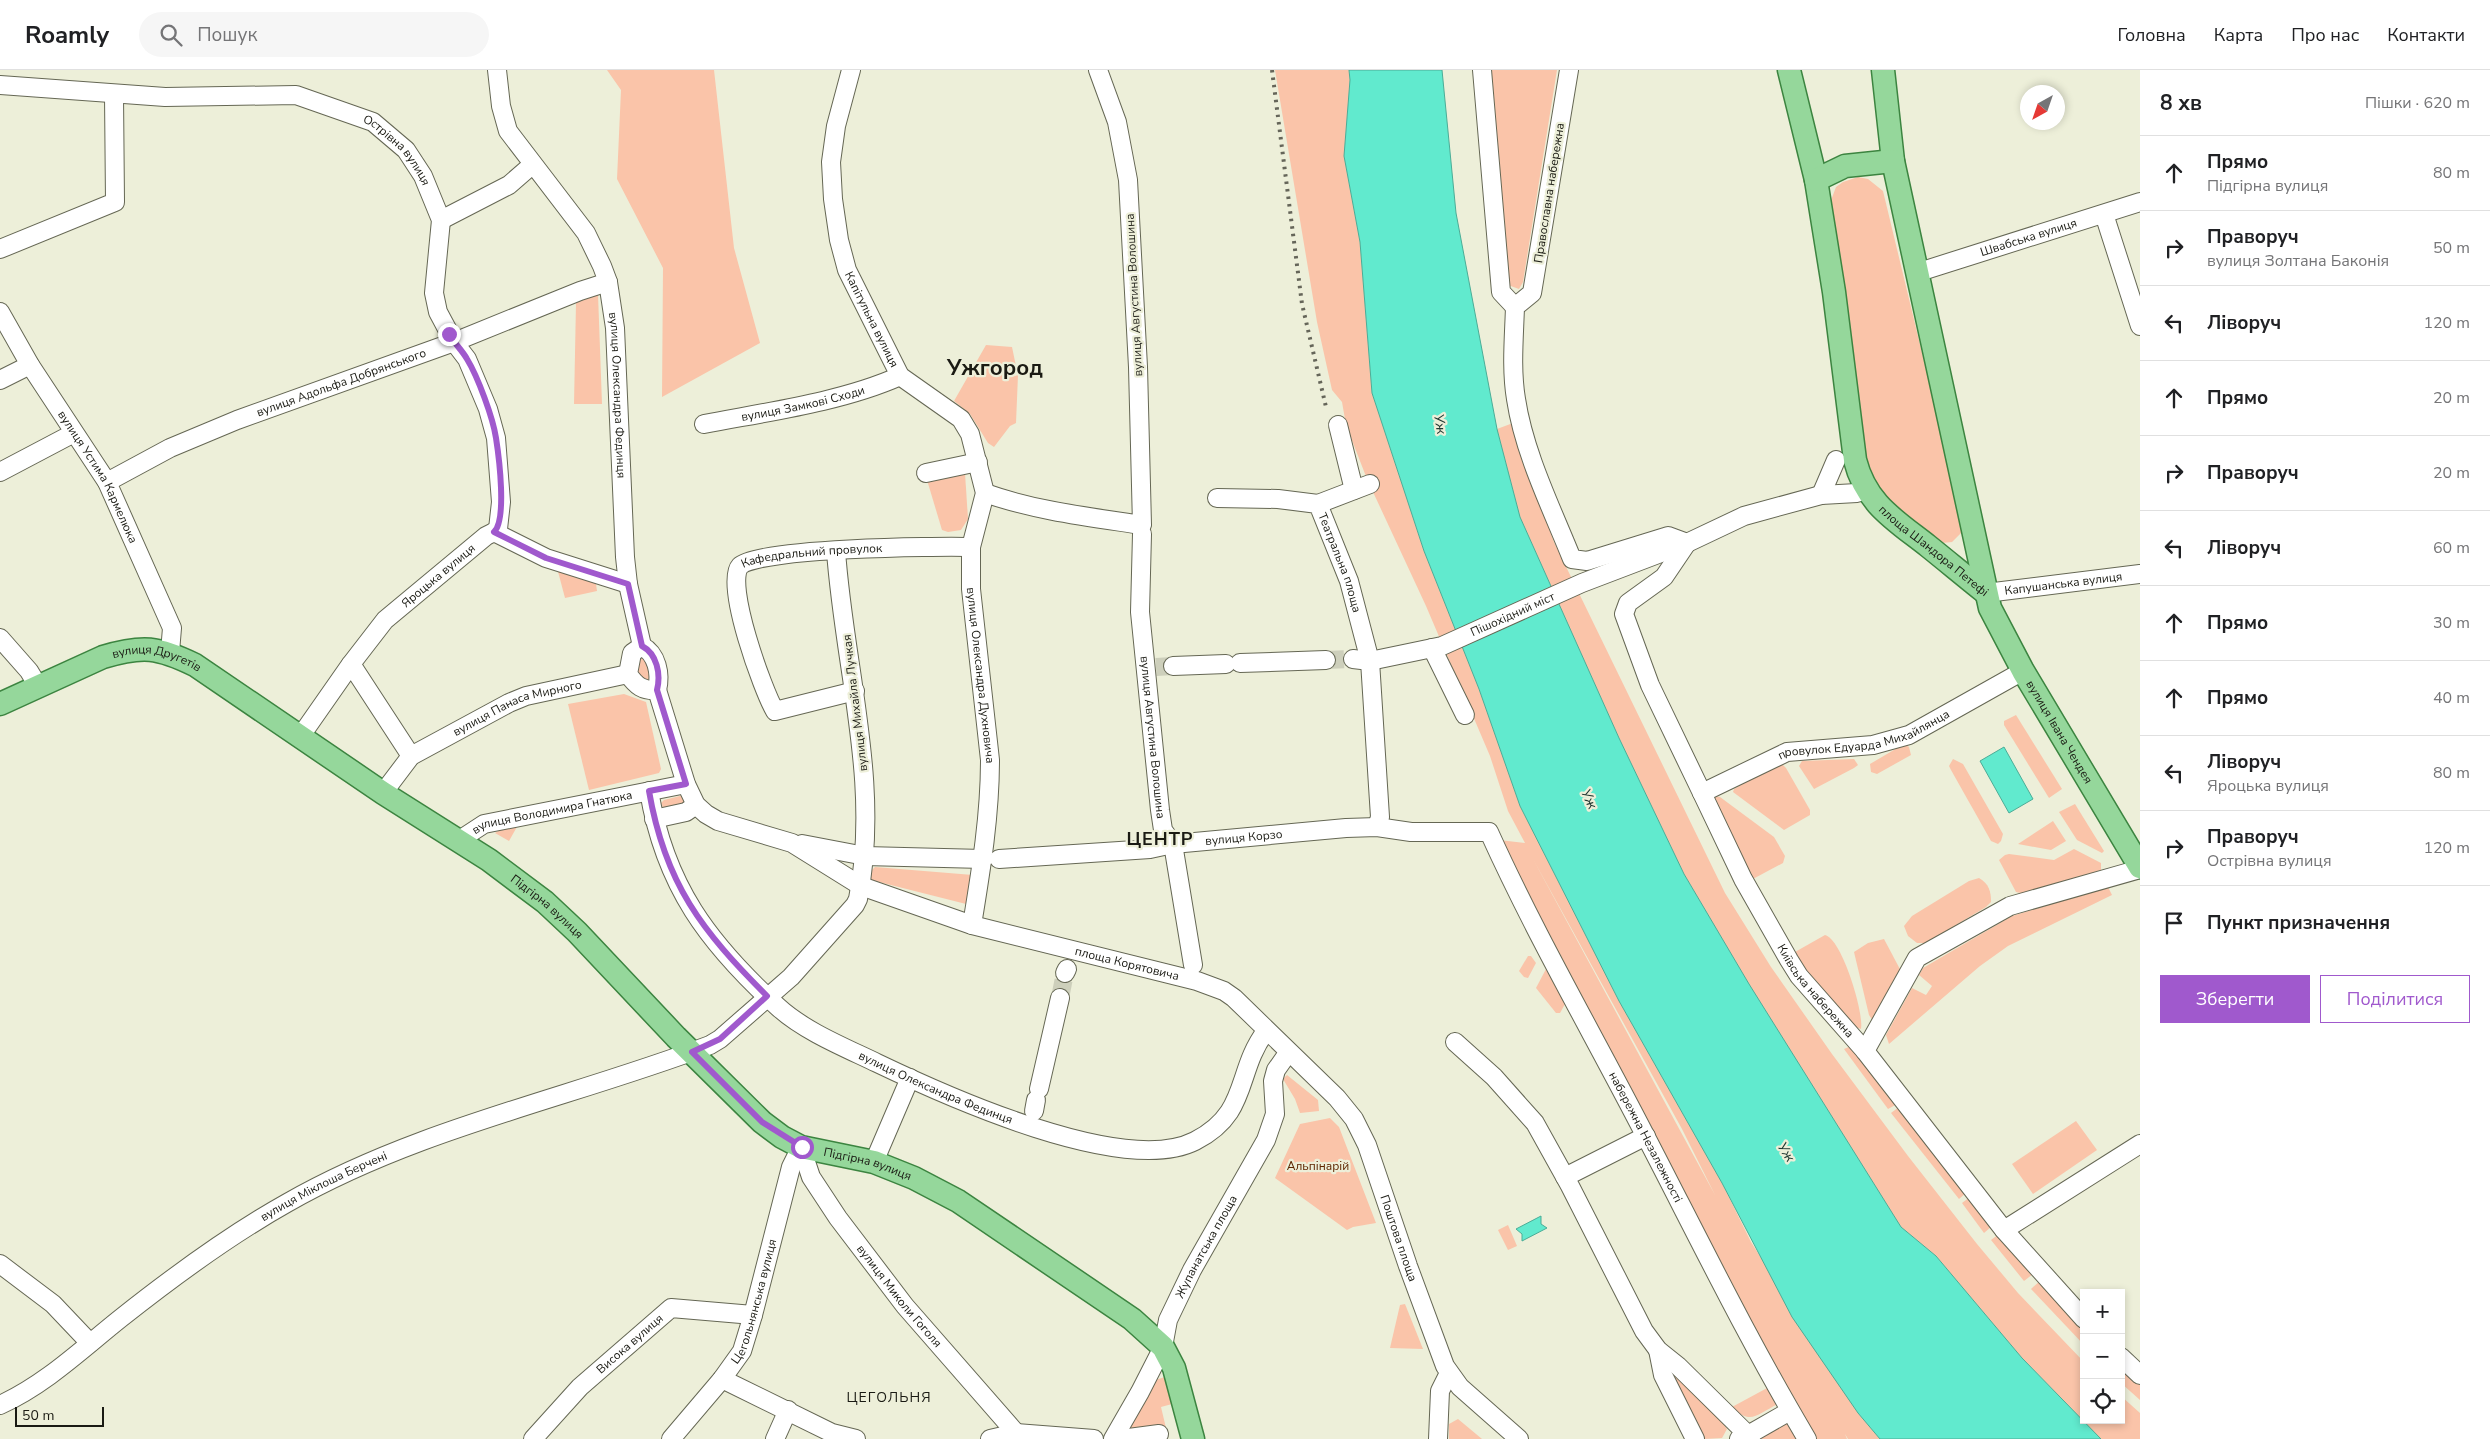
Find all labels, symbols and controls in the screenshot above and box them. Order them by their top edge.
search box [139,12,489,57]
text: Roamly [25,19,109,51]
icon: search [157,21,185,49]
text: Пошук [197,22,257,48]
text: Головна [2117,23,2186,47]
text: Карта [2214,23,2263,47]
text: Про нас [2291,23,2359,47]
text: Контакти [2387,23,2465,47]
north arrow [2020,85,2065,130]
text: 8 хв [2160,89,2202,117]
text: Пішки · 620 m [2365,92,2470,114]
street label: Острівна вулиця [361,111,434,188]
street label: Православна набережна [1530,122,1568,264]
text: Прямо [2207,149,2268,175]
icon: ahead [2160,159,2188,187]
text: 80 m [2433,162,2470,184]
text: Підгірна вулиця [2207,175,2328,197]
street label: вулиця Августина Волошина [1122,213,1146,377]
street label: Швабська вулиця [1978,215,2079,260]
text: Праворуч [2207,224,2299,250]
icon: right [2160,234,2188,262]
text: 50 m [2433,237,2470,259]
text: вулиця Золтана Баконія [2207,250,2389,272]
street label: Капітульна вулиця [841,269,902,370]
icon: left [2160,309,2188,337]
text: Ліворуч [2207,310,2281,336]
street label: вулиця Олександра Фединця [605,311,630,479]
text: 120 m [2423,312,2470,334]
route end [438,323,461,346]
street label: вулиця Адольфа Добрянського [254,345,428,420]
district label: Ужгород [946,353,1043,383]
street label: вулиця Замкові Сходи [740,382,867,425]
icon: ahead [2160,384,2188,412]
text: Прямо [2207,385,2268,411]
text: 20 m [2433,387,2470,409]
street label: вулиця Устима Кармелюка [54,407,141,546]
water label: Уж [1429,413,1451,436]
icon: right [2160,459,2188,487]
text: Праворуч [2207,460,2299,486]
text: 20 m [2433,462,2470,484]
street label: площа Шандора Петефі [1875,502,1992,600]
street label: Театральна площа [1314,510,1365,614]
icon: left [2160,534,2188,562]
text: Ліворуч [2207,535,2281,561]
text: 60 m [2433,537,2470,559]
street label: Яроцька вулиця [398,540,479,611]
street label: Кафедральний провулок [739,540,883,572]
street label: Капушанська вулиця [2004,568,2123,599]
street label: вулиця Олександра Духновича [963,586,998,763]
street label: Пішохідний міст [1468,588,1558,640]
icon: ahead [2160,609,2188,637]
text: Прямо [2207,610,2268,636]
text: 30 m [2433,612,2470,634]
street label: вулиця Михайла Лучкая [839,634,871,772]
street label: вулиця Другетів [110,641,205,675]
street label: вулиця Августина Волошина [1136,655,1169,820]
street label: вулиця Панаса Мирного [450,676,583,740]
street label: вулиця Івана Чендея [2022,677,2096,787]
icon: ahead [2160,684,2188,712]
text: Прямо [2207,685,2268,711]
text: 40 m [2433,687,2470,709]
street label: провулок Едуарда Михайлянца [1775,706,1952,763]
text: Ліворуч [2207,749,2281,775]
icon: left [2160,759,2188,787]
text: 80 m [2433,762,2470,784]
text: Яроцька вулиця [2207,775,2329,797]
water label: Уж [1576,786,1602,813]
street label: вулиця Володимира Гнатюка [469,787,634,838]
text: Праворуч [2207,824,2299,850]
street label: вулиця Корзо [1205,826,1283,849]
district label: ЦЕНТР [1126,827,1194,851]
icon: right [2160,834,2188,862]
text: 120 m [2423,837,2470,859]
text: Острівна вулиця [2207,850,2332,872]
street label: Підгірна вулиця [507,871,587,942]
icon: arrive [2160,909,2188,937]
text: Пункт призначення [2207,910,2390,936]
street label: Київська набережна [1774,941,1858,1041]
street label: площа Корятовича [1073,943,1181,984]
button: Зберегти [2160,975,2310,1023]
button: Поділитися [2320,975,2470,1023]
street label: вулиця Олександра Фединця [856,1047,1015,1128]
street label: набережна Незалежності [1605,1069,1686,1205]
route start [791,1136,814,1159]
water label: Уж [1773,1138,1800,1166]
street label: Підгірна вулиця [822,1144,914,1184]
street label: вулиця Міклоша Берчені [257,1148,390,1225]
park label: Альпінарій [1287,1158,1349,1174]
street label: Жупанатська площа [1172,1192,1241,1301]
street label: Поштова площа [1376,1193,1421,1284]
street label: Цегольнянська вулиця [727,1237,780,1367]
street label: вулиця Миколи Гоголя [853,1241,946,1351]
map controls [2080,1289,2125,1424]
button: + [2080,1289,2125,1334]
street label: Висока вулиця [593,1310,667,1377]
button: − [2080,1334,2125,1379]
button: locate [2080,1379,2125,1424]
district label: ЦЕГОЛЬНЯ [846,1388,932,1407]
scale bar [15,1404,104,1427]
text: 50 m [22,1406,54,1425]

